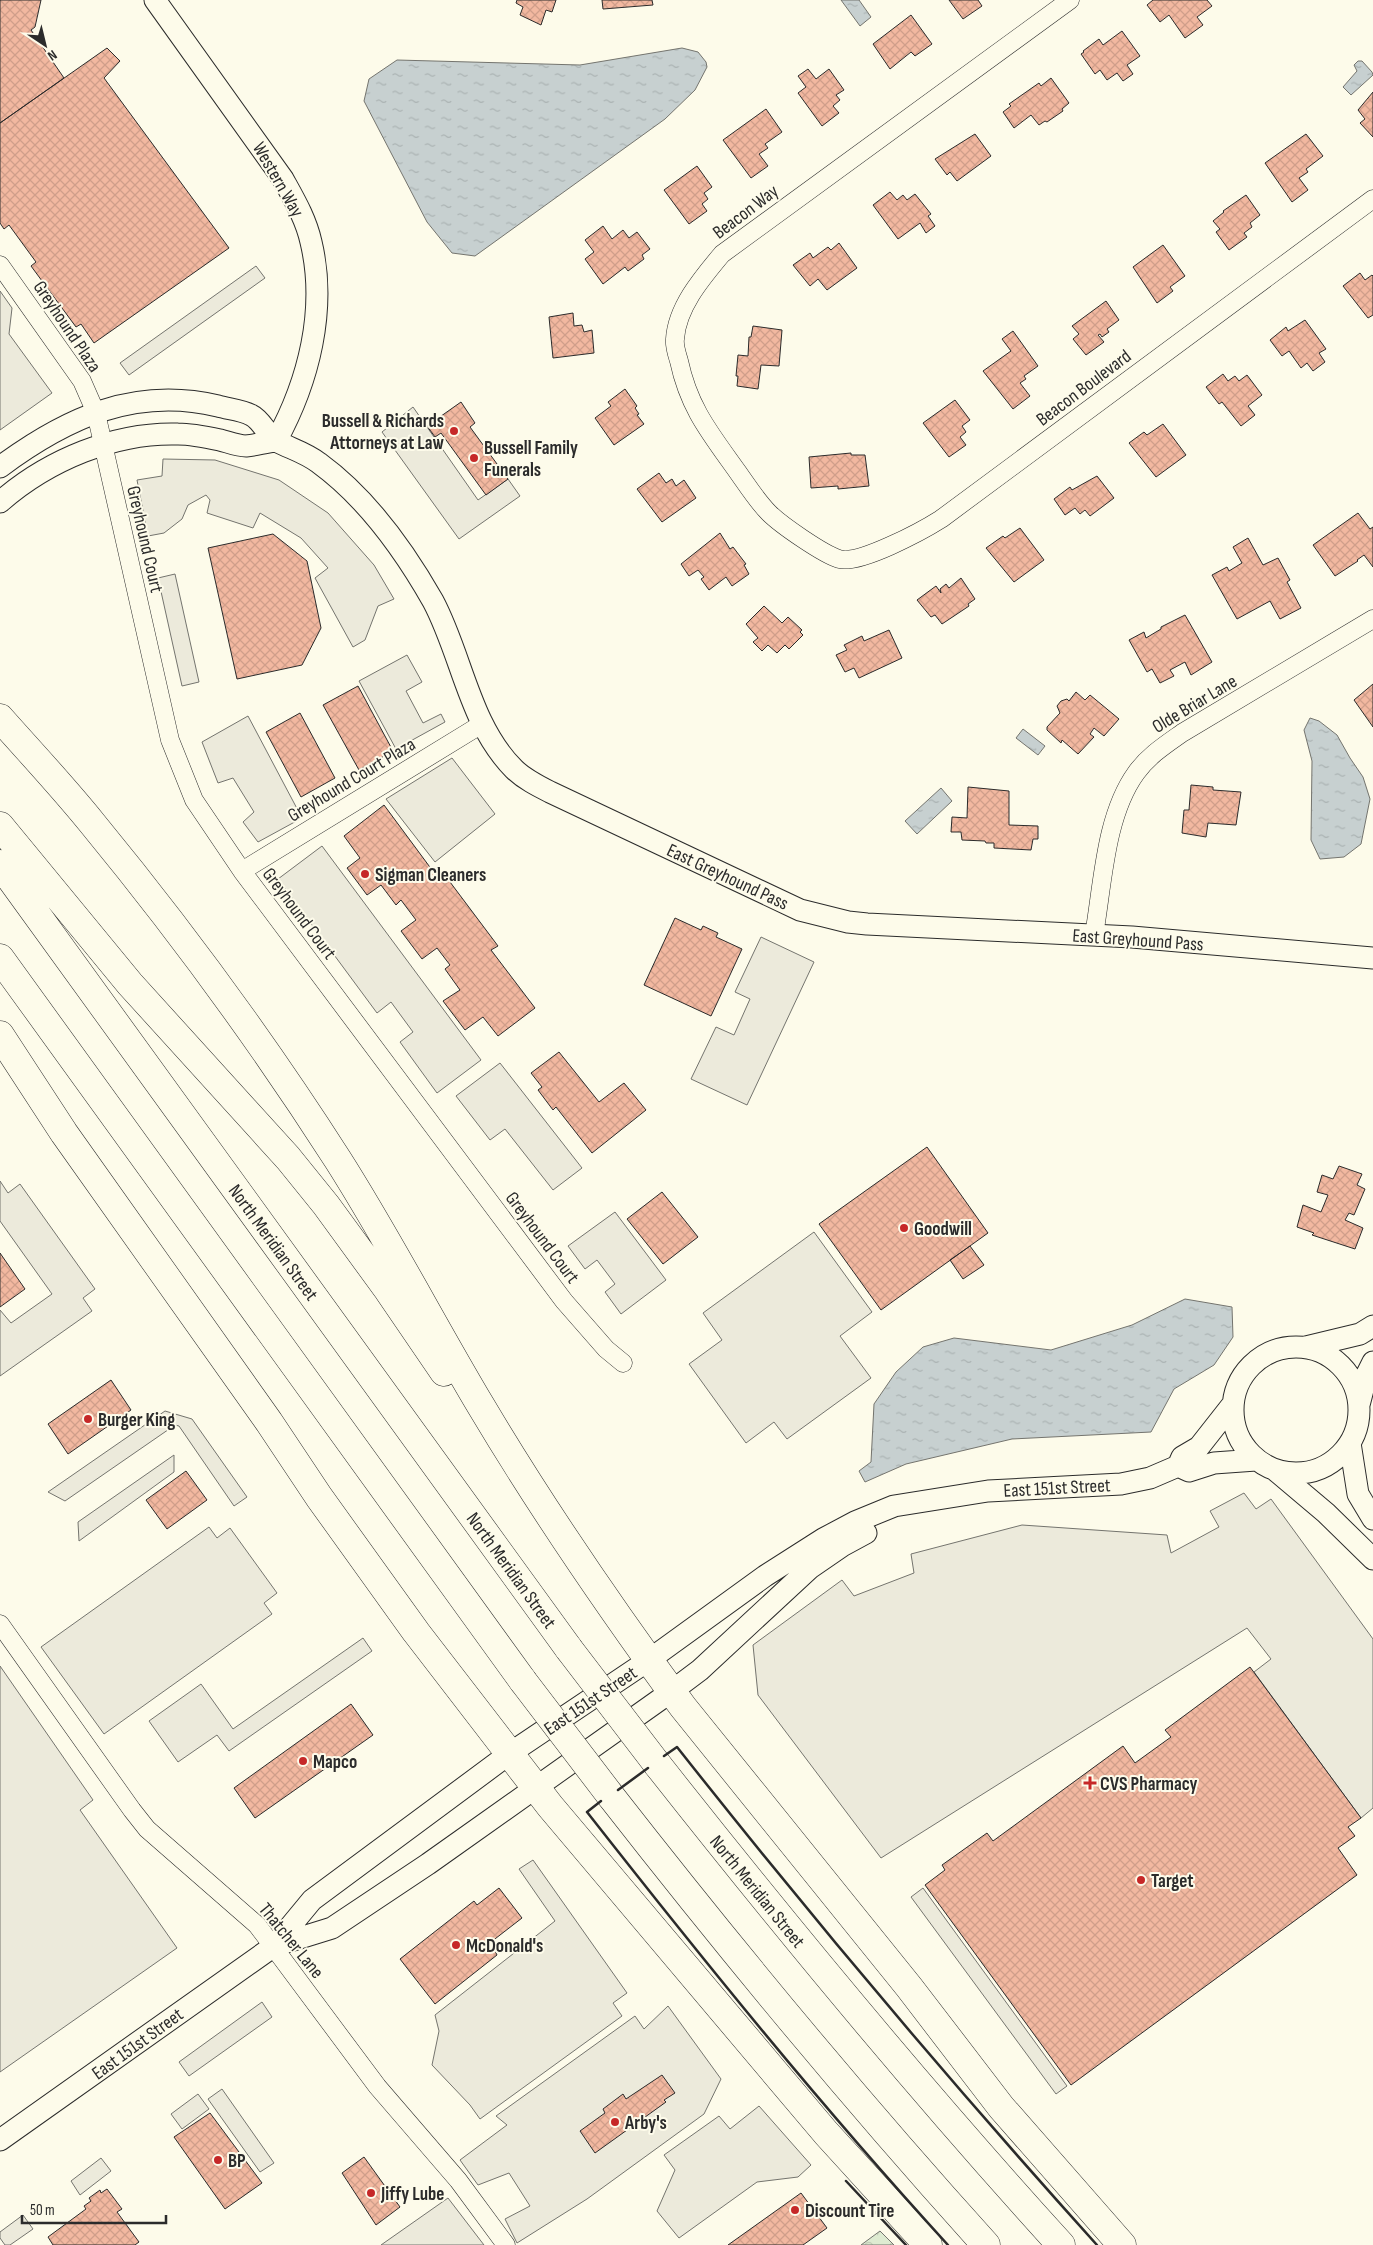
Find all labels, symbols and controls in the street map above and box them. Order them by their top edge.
north arrow [20,20,70,70]
text: N [44,46,60,64]
street label: Western Way [247,138,309,222]
street label: Beacon Way [708,180,784,244]
street label: Greyhound Plaza [28,277,106,377]
street label: Beacon Boulevard [1032,345,1136,431]
place label: Bussell & Richards Attorneys at Law [322,410,445,455]
marker: Bussell & Richards Attorneys at Law [448,425,460,437]
place label: Bussell Family Funerals [484,437,578,482]
marker: Bussell Family Funerals [468,452,480,464]
street label: Greyhound Court [121,484,168,595]
street label: Olde Briar Lane [1148,670,1241,739]
street label: Greyhound Court Plaza [284,733,420,827]
street label: East Greyhound Pass [663,839,792,916]
street label: Greyhound Court [257,863,341,964]
place label: Sigman Cleaners [375,864,486,887]
marker: Sigman Cleaners [359,868,371,880]
street label: East Greyhound Pass [1071,924,1204,957]
street label: North Meridian Street [223,1180,323,1306]
street label: Greyhound Court [500,1187,584,1288]
place label: Goodwill [914,1218,972,1241]
marker: Goodwill [898,1222,910,1234]
place label: Burger King [98,1409,175,1432]
marker: Burger King [82,1413,94,1425]
street label: East 151st Street [1003,1474,1111,1503]
street label: North Meridian Street [461,1508,561,1634]
street label: East 151st Street [540,1662,642,1741]
place label: Mapco [313,1751,357,1774]
marker: Mapco [297,1755,309,1767]
place label: CVS Pharmacy [1100,1773,1198,1796]
marker: CVS Pharmacy [1084,1777,1096,1789]
street label: North Meridian Street [704,1831,809,1953]
place label: Target [1151,1870,1194,1893]
marker: Target [1135,1874,1147,1886]
street label: Thatcher Lane [253,1899,328,1983]
place label: McDonald's [466,1935,543,1958]
marker: McDonald's [450,1939,462,1951]
street label: East 151st Street [88,2003,188,2085]
place label: Arby's [624,2112,667,2135]
marker: Arby's [609,2116,621,2128]
place label: BP [228,2150,246,2173]
marker: BP [212,2154,224,2166]
place label: Jiffy Lube [380,2183,444,2206]
marker: Jiffy Lube [365,2187,377,2199]
scale bar [22,2192,166,2224]
place label: Discount Tire [805,2200,894,2223]
text: 50 m [30,2201,55,2220]
marker: Discount Tire [789,2204,801,2216]

